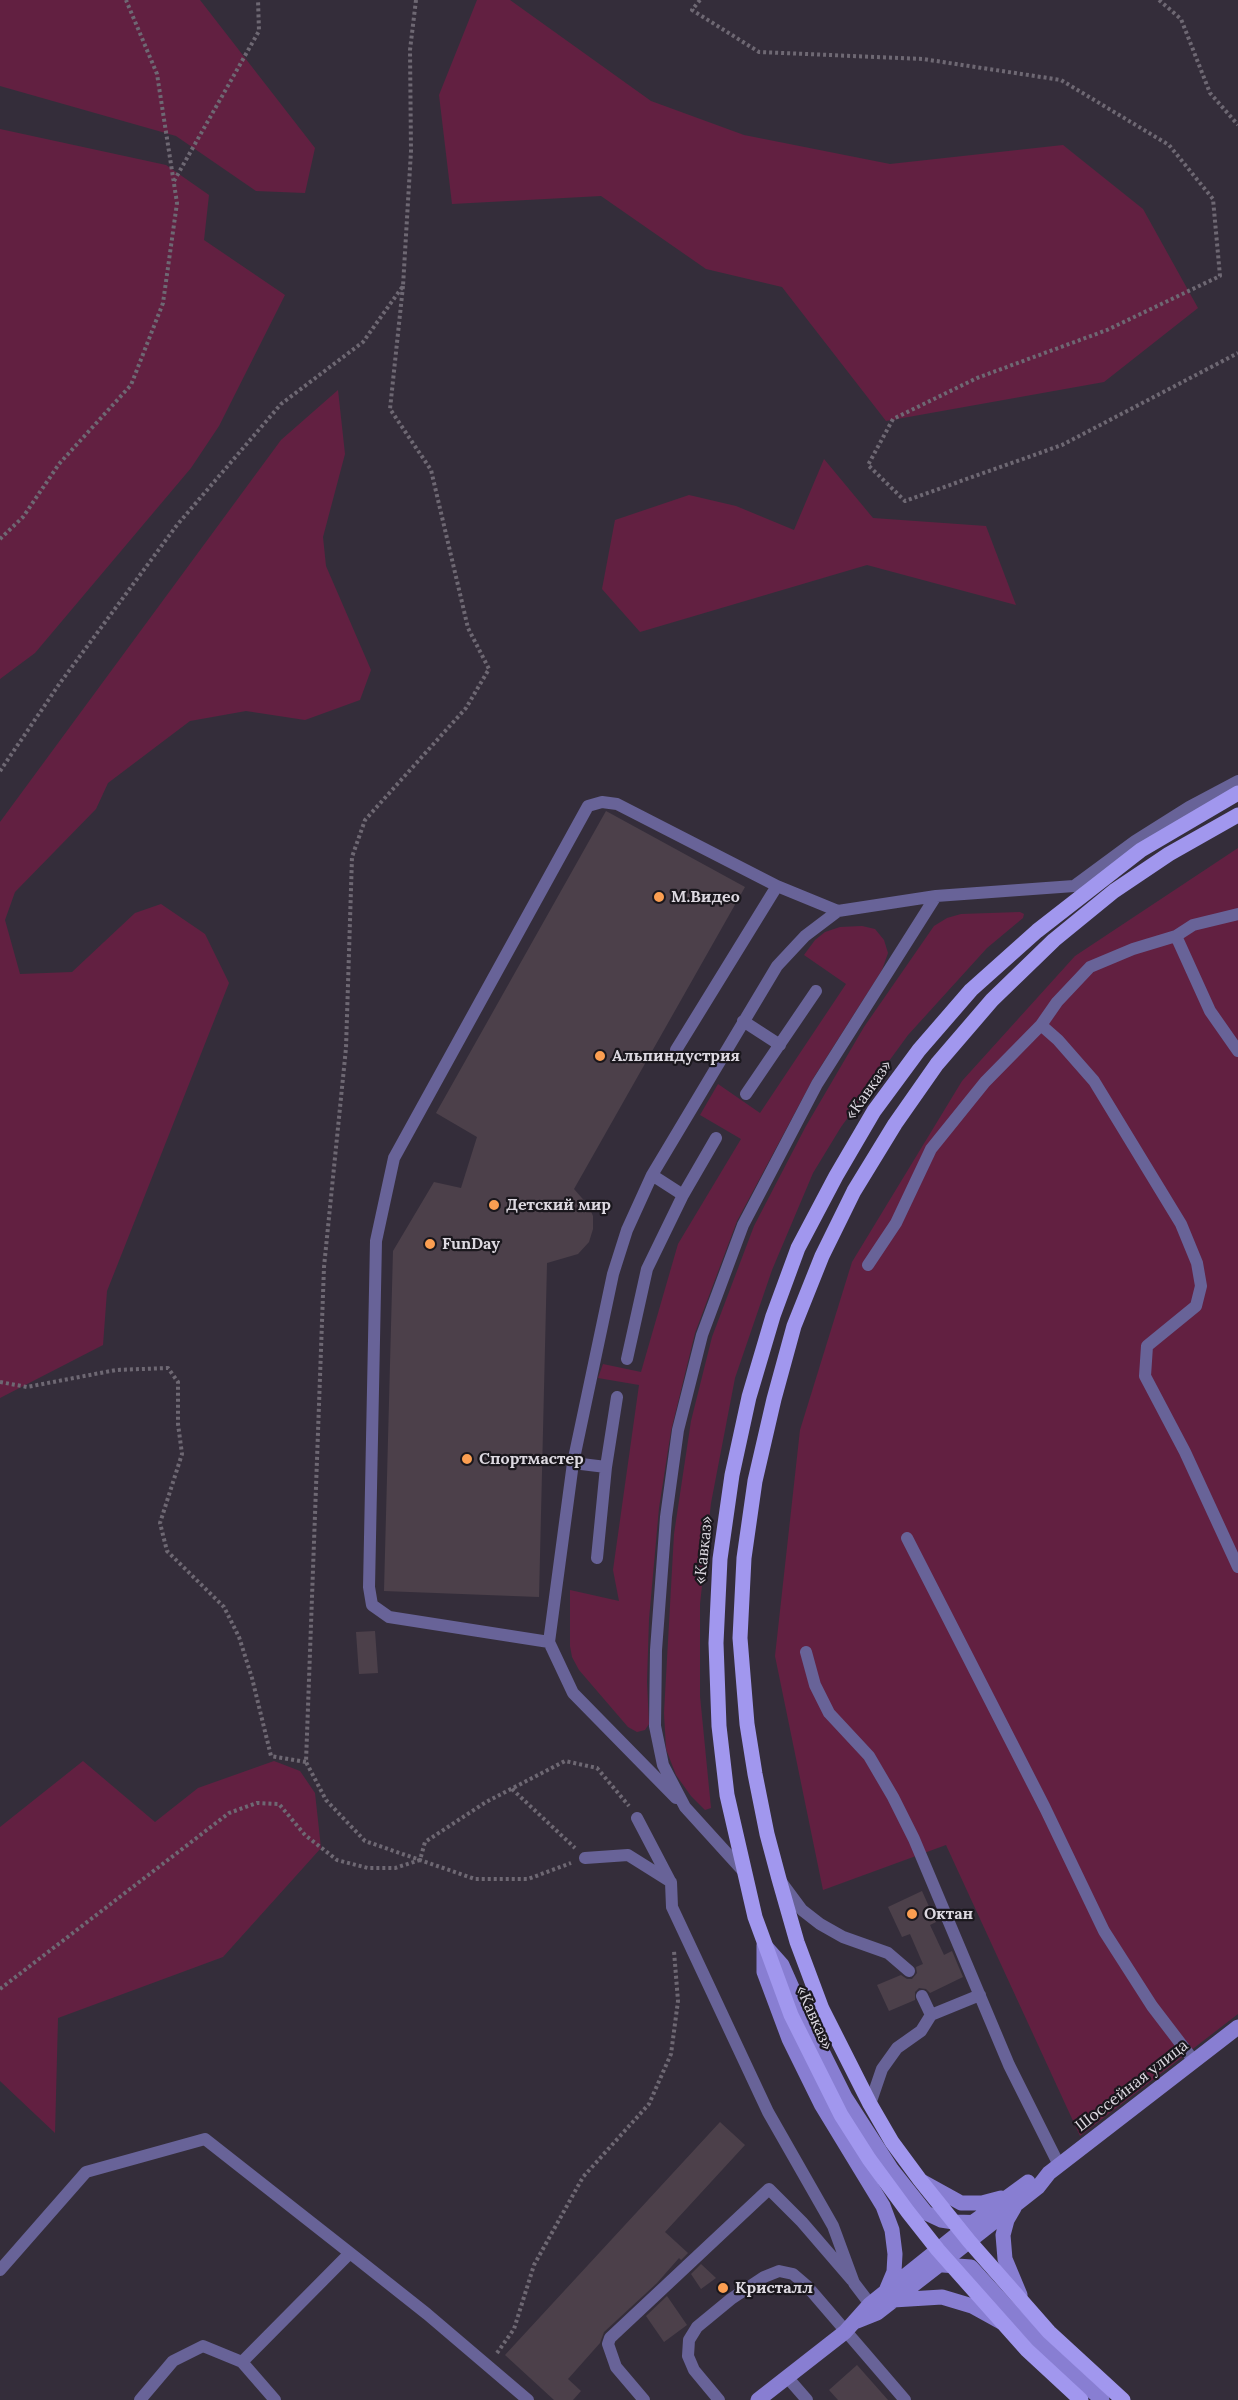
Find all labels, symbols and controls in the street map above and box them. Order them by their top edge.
place label: М.Видео [671,887,740,907]
marker: М.Видео [652,890,666,904]
place label: Альпиндустрия [612,1046,740,1066]
marker: Альпиндустрия [593,1049,607,1063]
street label: «Кавказ» [841,1056,897,1124]
place label: Детский мир [506,1195,611,1215]
marker: Детский мир [487,1198,501,1212]
place label: FunDay [442,1234,500,1254]
marker: FunDay [423,1237,437,1251]
place label: Спортмастер [479,1449,584,1469]
marker: Спортмастер [460,1452,474,1466]
street label: «Кавказ» [691,1515,717,1585]
place label: Октан [924,1904,973,1924]
marker: Октан [905,1907,919,1921]
street label: «Кавказ» [791,1983,837,2053]
street label: Шоссейная улица [1072,2036,1192,2136]
place label: Кристалл [735,2278,813,2298]
marker: Кристалл [716,2281,730,2295]

